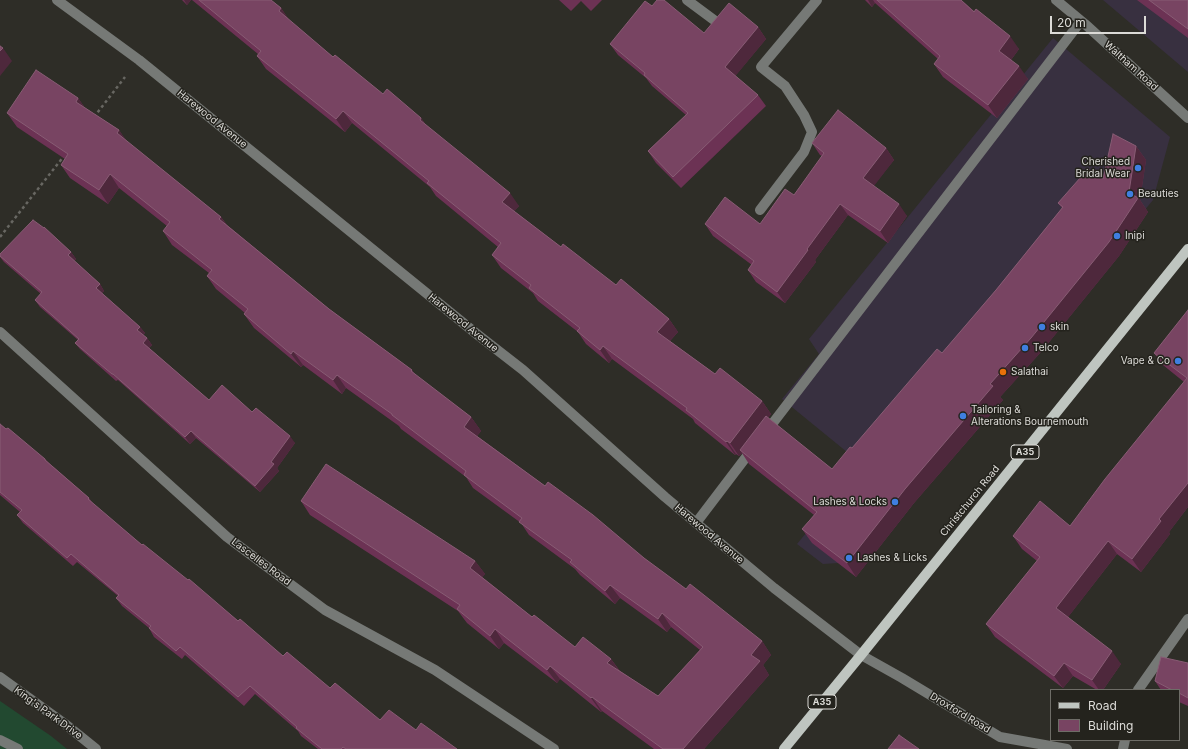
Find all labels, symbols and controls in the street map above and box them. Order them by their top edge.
scale bar [1052,8,1148,34]
text: 20 m [1057,15,1086,30]
street label: Waltham Road [1102,39,1160,93]
street label: Harewood Avenue [175,87,249,151]
place label: Cherished Bridal Wear [1075,156,1130,180]
marker: Cherished Bridal Wear [1133,163,1143,173]
place label: Beauties [1138,188,1179,200]
marker: Beauties [1125,189,1135,199]
place label: Inipi [1125,230,1145,242]
marker: Inipi [1112,231,1122,241]
street label: Harewood Avenue [426,291,500,355]
place label: skin [1050,321,1069,333]
marker: skin [1037,322,1047,332]
place label: Telco [1033,342,1059,354]
marker: Telco [1020,343,1030,353]
place label: Vape & Co [1121,355,1170,367]
marker: Vape & Co [1173,356,1183,366]
place label: Salathai [1011,366,1048,378]
marker: Salathai [998,367,1008,377]
place label: Tailoring & Alterations Bournemouth [971,404,1089,428]
marker: Tailoring & Alterations Bournemouth [958,411,968,421]
road number: A35 [1011,445,1039,459]
street label: Christchurch Road [938,463,1002,539]
place label: Lashes & Locks [813,496,887,508]
marker: Lashes & Locks [890,497,900,507]
street label: Harewood Avenue [672,502,746,566]
street label: Lascelles Road [229,536,293,588]
place label: Lashes & Licks [857,552,927,564]
marker: Lashes & Licks [844,553,854,563]
street label: King's Park Drive [12,684,84,742]
legend [1050,689,1180,741]
street label: Droxford Road [928,690,992,736]
road number: A35 [808,695,836,709]
text: Road [1088,698,1117,713]
text: Building [1088,718,1133,733]

